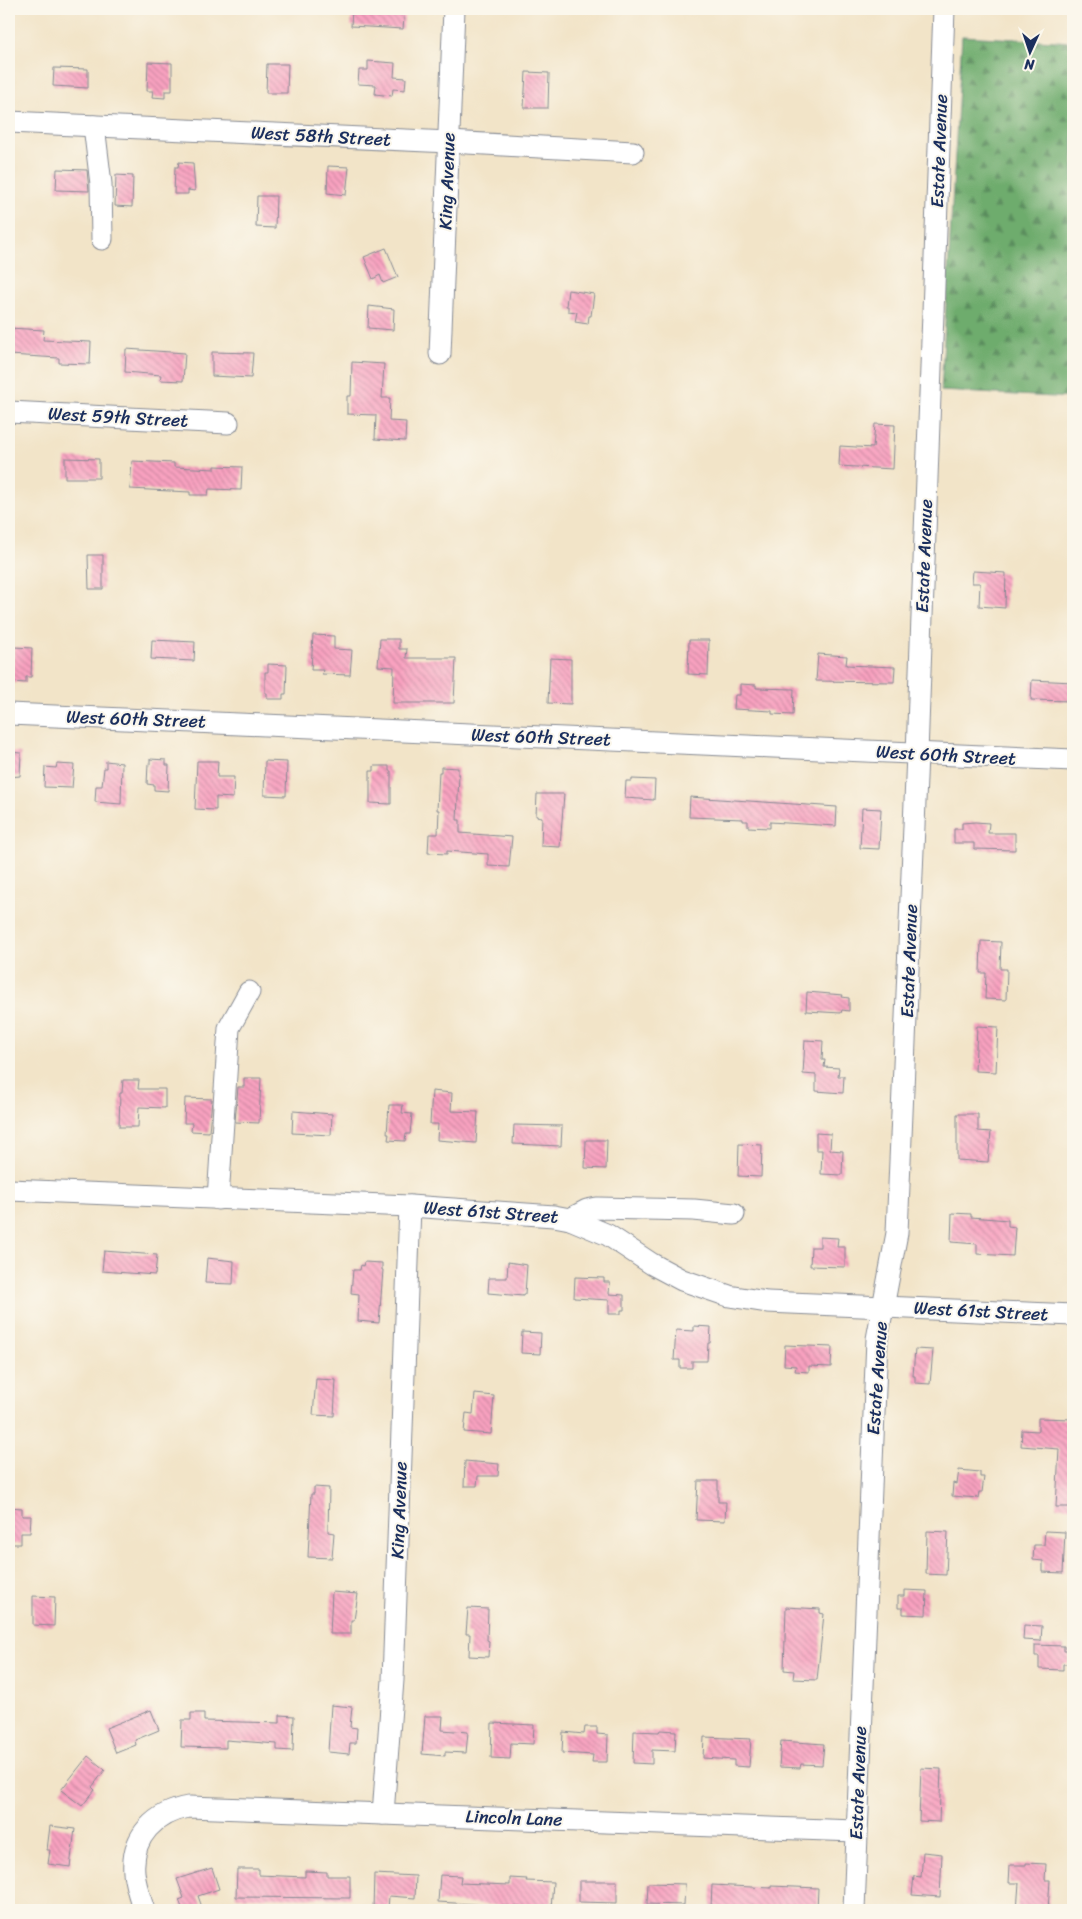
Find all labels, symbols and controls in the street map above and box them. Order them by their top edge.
north arrow [1004,28,1054,78]
text: N [1024,52,1036,77]
street label: Estate Avenue [921,94,957,208]
street label: West 58th Street [250,116,392,156]
street label: King Avenue [429,132,465,230]
street label: West 59th Street [47,397,189,437]
street label: Estate Avenue [906,499,942,613]
street label: West 60th Street [66,701,207,737]
street label: West 60th Street [471,719,612,755]
street label: West 60th Street [875,735,1017,775]
street label: Estate Avenue [891,904,927,1018]
street label: West 61st Street [423,1191,559,1233]
street label: West 61st Street [913,1291,1049,1331]
street label: Estate Avenue [857,1320,897,1436]
street label: King Avenue [381,1461,417,1559]
street label: Estate Avenue [840,1726,876,1840]
street label: Lincoln Lane [465,1800,563,1836]

